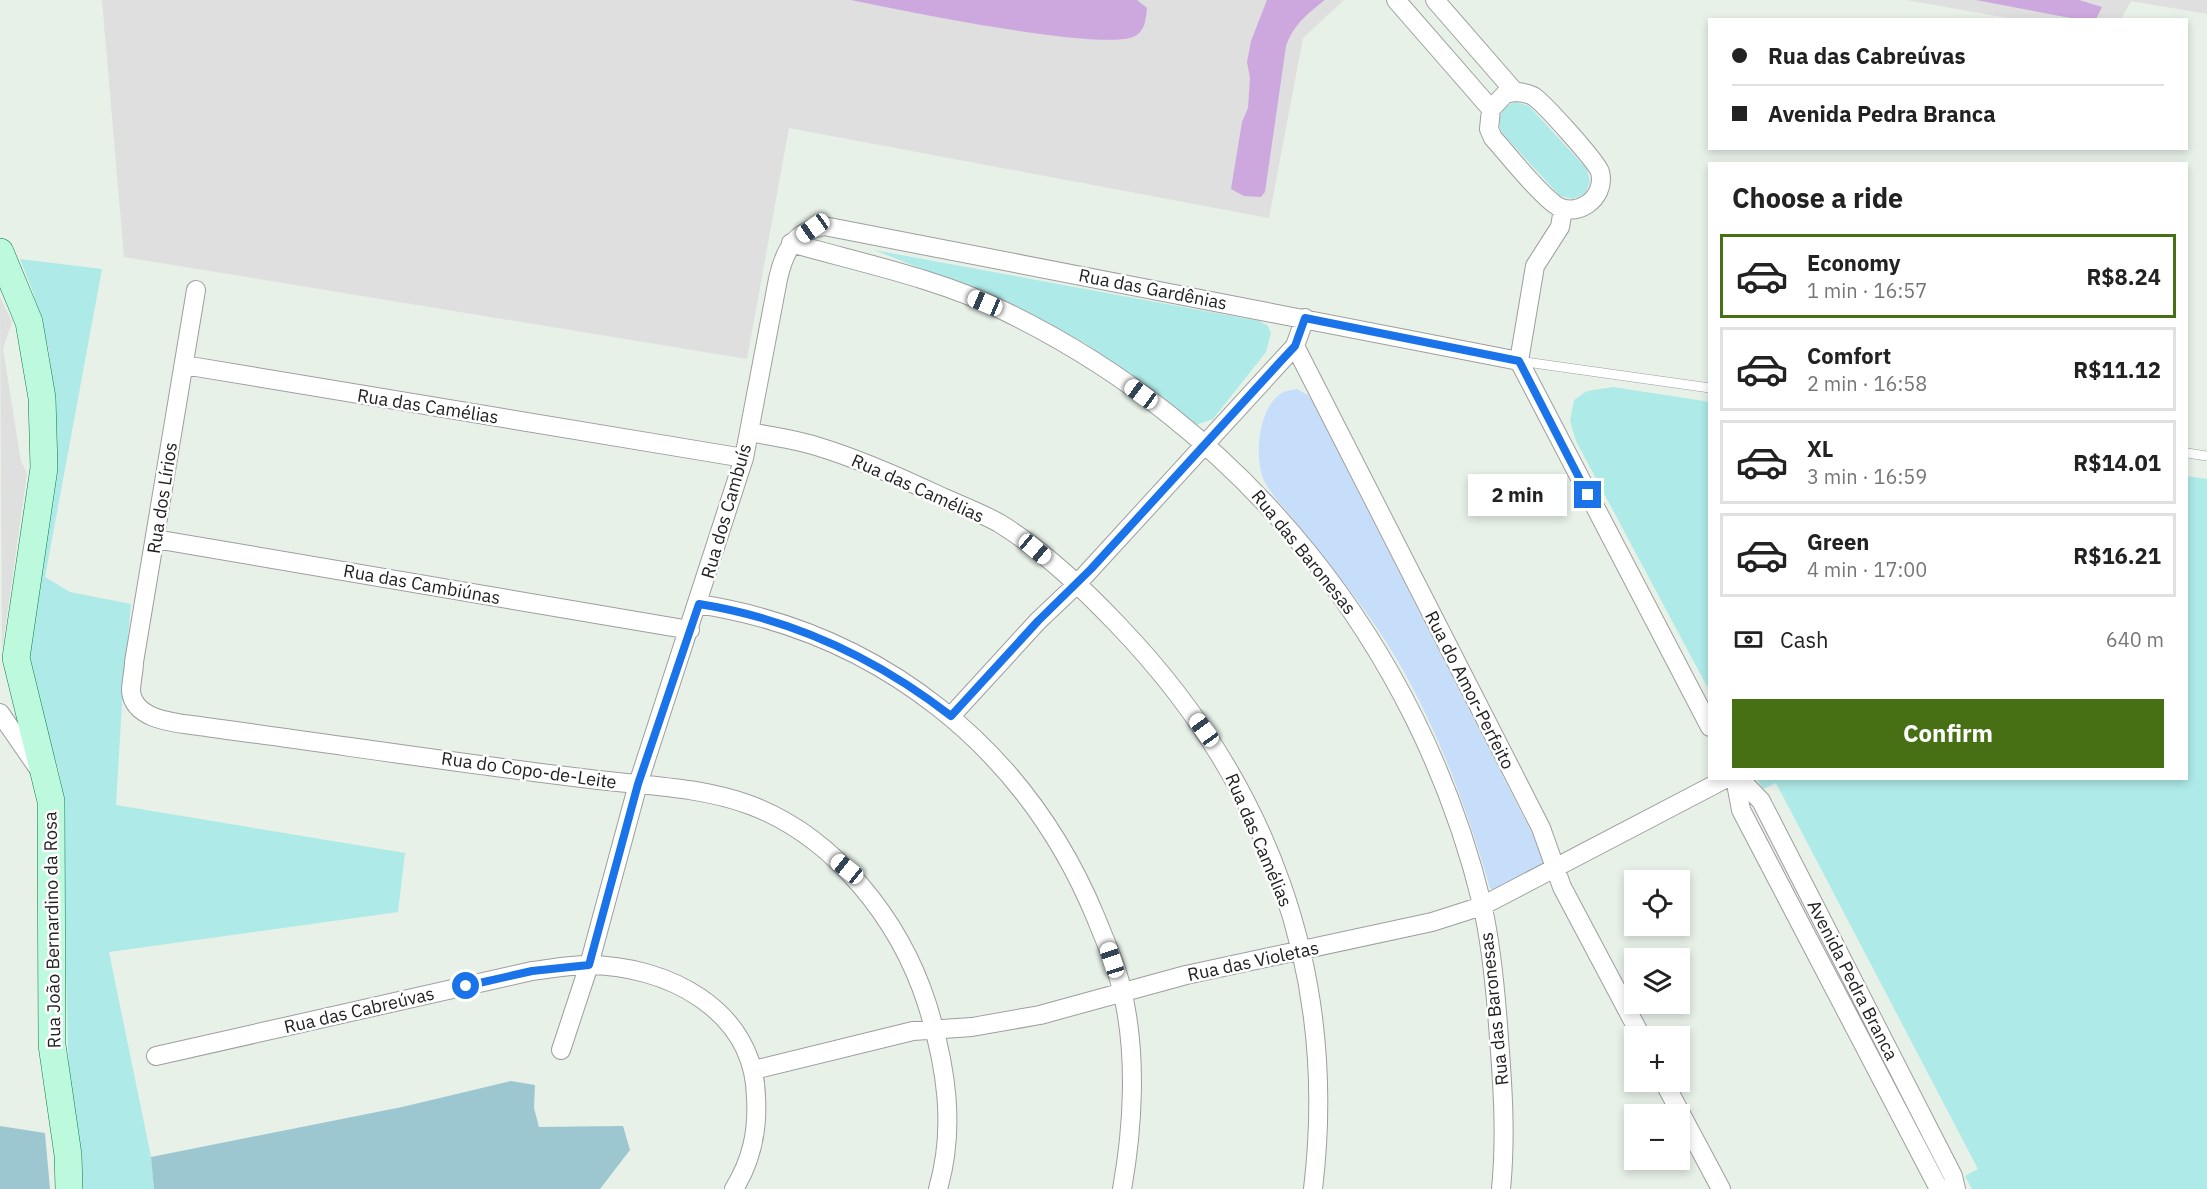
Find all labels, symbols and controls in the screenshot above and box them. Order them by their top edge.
text: Rua das Cabreúvas [1768,41,1966,70]
text: Avenida Pedra Branca [1768,99,1996,128]
text: Choose a ride [1732,180,1903,215]
car [793,210,833,246]
text: Economy [1807,248,1901,277]
icon: car [1735,249,1789,303]
text: R$8.24 [2087,262,2161,291]
street label: Rua das Gardênias [1077,263,1229,315]
text: 1 min · 16:57 [1807,277,1927,304]
car [965,288,1005,318]
text: Comfort [1807,341,1891,370]
icon: car [1735,342,1789,396]
text: R$11.12 [2073,355,2161,384]
text: 2 min · 16:58 [1807,370,1927,397]
car [1121,376,1161,412]
street label: Rua das Camélias [356,383,500,429]
text: XL [1807,434,1833,463]
icon: car [1735,435,1789,489]
street label: Rua dos Lírios [142,441,182,555]
street label: Rua dos Cambuís [696,441,756,581]
street label: Rua das Camélias [848,448,988,528]
text: R$14.01 [2073,448,2161,477]
text: 3 min · 16:59 [1807,463,1927,490]
callout: 2 min [1468,474,1567,516]
text: 2 min [1491,481,1544,508]
route end [1574,481,1601,508]
street label: Rua das Baronesas [1247,485,1361,619]
text: Green [1807,527,1869,556]
icon: car [1735,528,1789,582]
car [1015,531,1055,567]
text: R$16.21 [2073,541,2161,570]
text: 4 min · 17:00 [1807,556,1927,583]
street label: Rua das Cambiúnas [342,559,502,609]
street label: Rua do Amor-Perfeito [1420,607,1520,773]
icon: cash [1732,623,1765,656]
text: Cash [1780,625,1829,654]
text: 640 m [2106,626,2164,653]
button: Confirm [1732,699,2164,768]
car [1186,710,1222,750]
street label: Rua do Copo-de-Leite [440,746,618,794]
street label: Rua das Camélias [1221,770,1297,910]
street label: Rua João Bernardino da Rosa [38,811,66,1049]
car [827,851,867,887]
map controls [1624,870,1690,1170]
button: locate [1624,870,1690,936]
street label: Avenida Pedra Branca [1803,896,1904,1064]
street label: Rua das Baronesas [1475,931,1513,1087]
street label: Rua das Violetas [1185,936,1321,986]
car [1098,940,1126,980]
button: layers [1624,948,1690,1014]
route start [452,972,479,999]
street label: Rua das Cabreúvas [282,982,436,1038]
button: + [1624,1026,1690,1092]
button: − [1624,1104,1690,1170]

